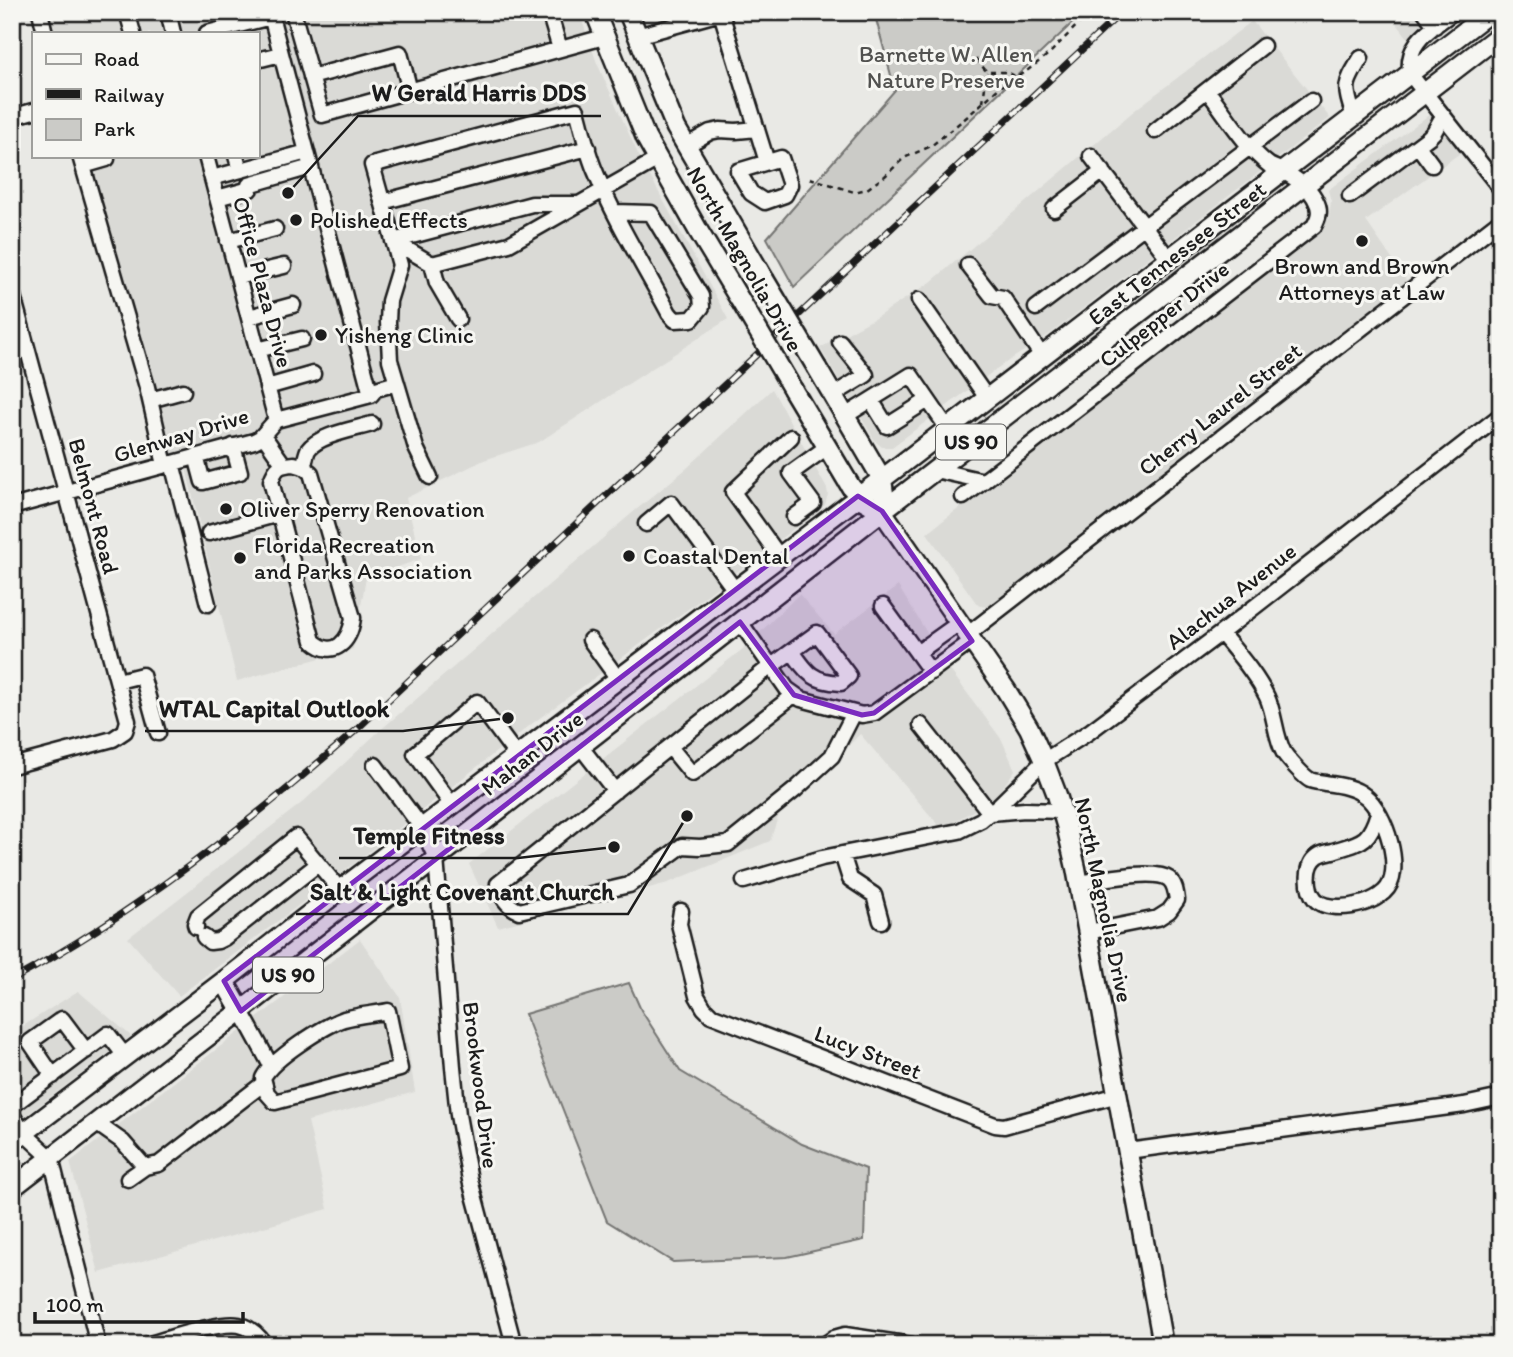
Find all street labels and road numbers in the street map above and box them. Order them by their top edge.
street label: North Magnolia Drive [681,162,809,356]
street label: East Tennessee Street [1082,175,1272,331]
street label: Office Plaza Drive [227,193,299,371]
street label: Culpepper Drive [1093,255,1235,373]
street label: Cherry Laurel Street [1133,336,1308,482]
street label: Glenway Drive [110,401,252,469]
road number: US 90 [936,424,1006,460]
street label: Belmont Road [62,435,126,577]
street label: Alachua Avenue [1160,536,1302,656]
street label: Mahan Drive [475,704,589,802]
street label: North Magnolia Drive [1069,795,1139,1005]
road number: US 90 [253,958,323,992]
street label: Brookwood Drive [457,1000,505,1170]
street label: Lucy Street [811,1019,926,1085]

